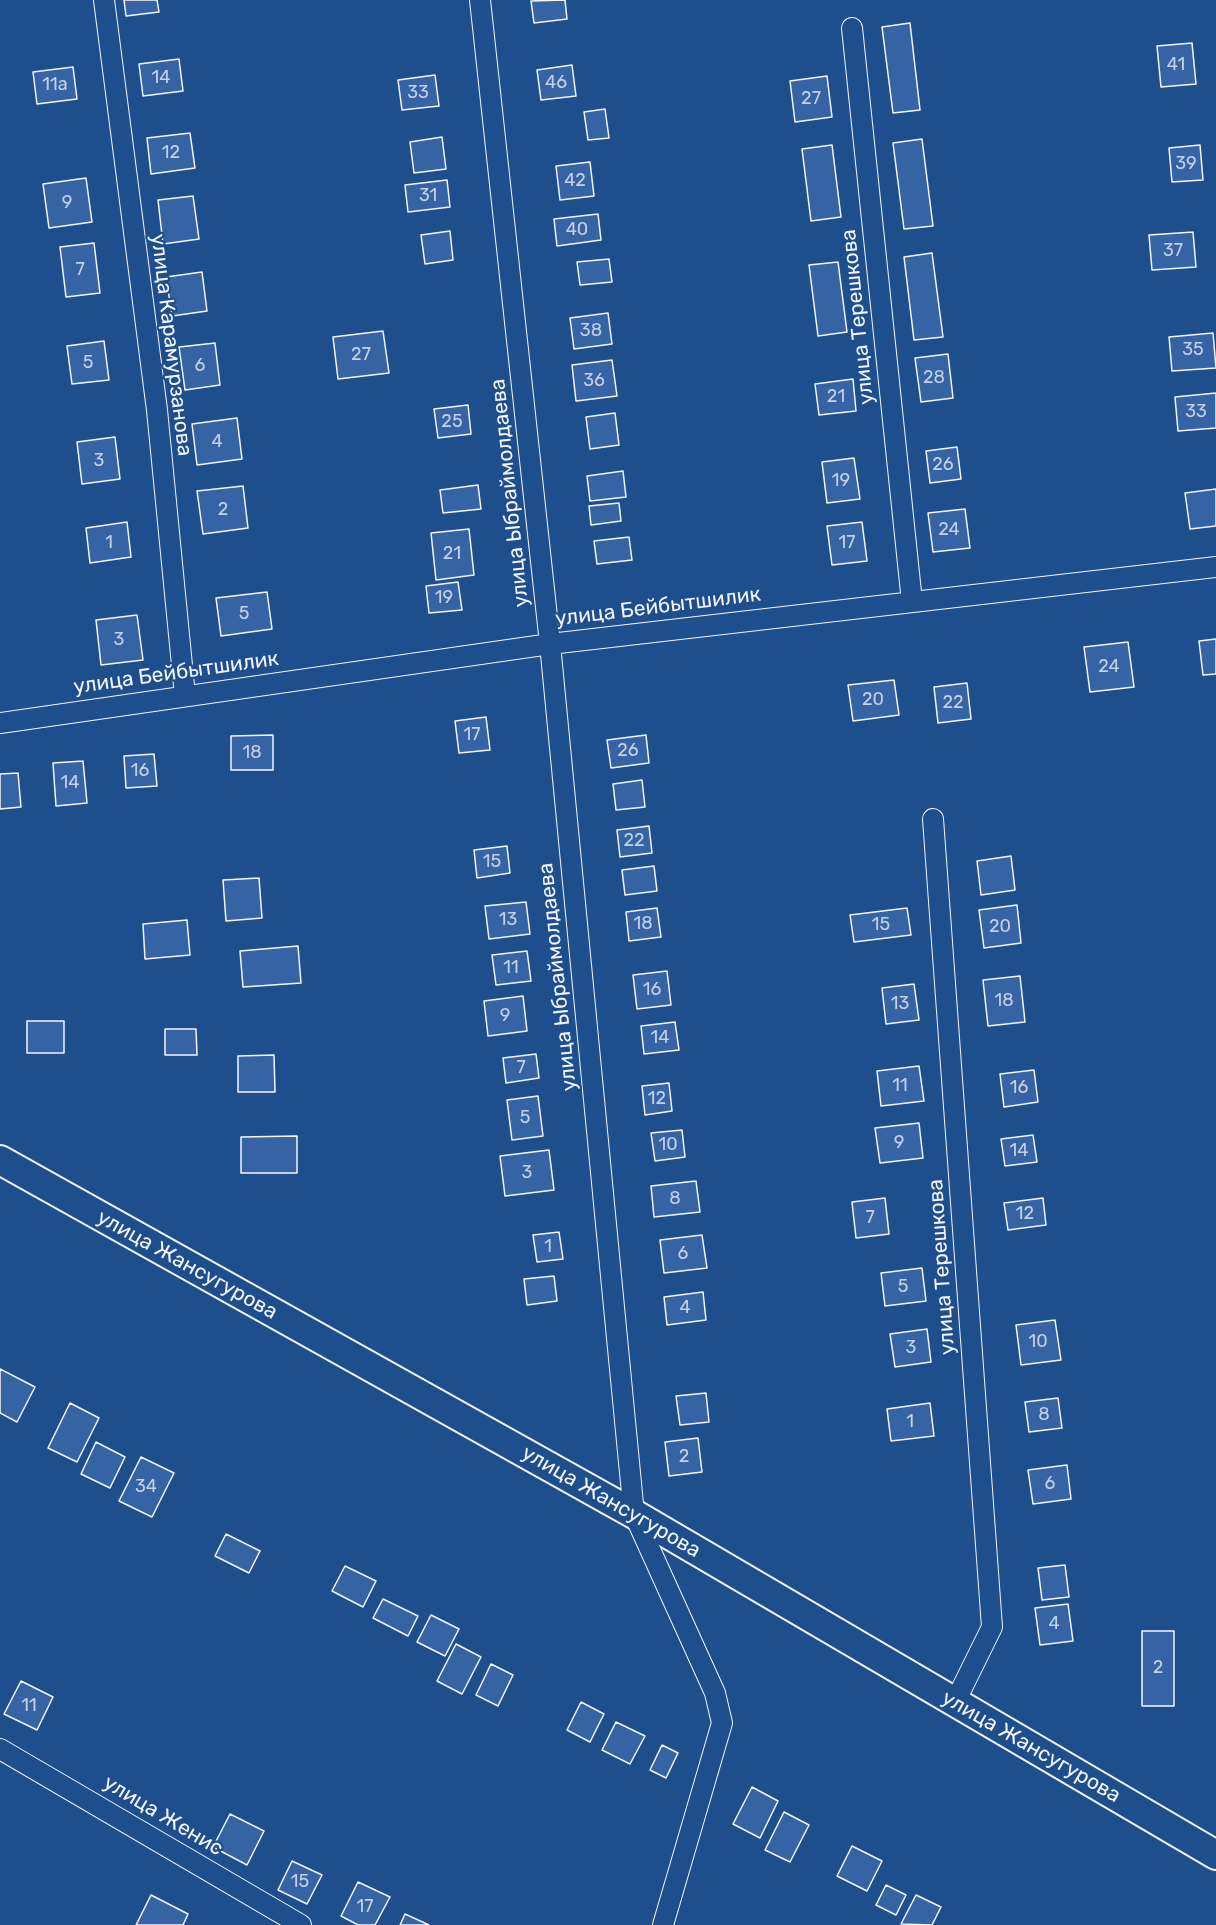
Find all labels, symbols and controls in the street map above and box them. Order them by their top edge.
house number: 41 [1167,54,1185,76]
house number: 14 [152,67,170,89]
house number: 46 [545,72,567,94]
house number: 11а [42,74,68,96]
house number: 33 [407,82,429,104]
house number: 27 [801,88,821,110]
house number: 12 [162,142,180,164]
house number: 39 [1175,153,1197,175]
house number: 42 [564,170,586,192]
house number: 31 [419,185,437,207]
house number: 9 [62,192,72,214]
house number: 40 [566,219,588,241]
street label: улица Терешкова [836,228,880,406]
street label: улица Карамурзанова [145,233,197,457]
house number: 37 [1163,240,1183,262]
house number: 7 [75,259,85,281]
house number: 38 [580,320,602,342]
house number: 35 [1182,339,1204,361]
house number: 27 [351,344,371,366]
house number: 5 [83,352,93,374]
house number: 6 [195,355,205,377]
house number: 28 [923,367,945,389]
house number: 36 [583,370,605,392]
street label: улица Ыбраймолдаева [485,378,535,608]
house number: 21 [827,386,845,408]
house number: 33 [1185,401,1207,423]
house number: 25 [441,411,463,433]
house number: 4 [211,431,223,453]
house number: 3 [94,450,104,472]
house number: 26 [932,454,954,476]
house number: 19 [832,470,850,492]
house number: 2 [218,499,228,521]
house number: 24 [938,519,960,541]
house number: 1 [105,532,113,554]
house number: 17 [839,532,855,554]
house number: 21 [443,543,461,565]
street label: улица Бейбытшилик [554,582,762,632]
house number: 19 [435,587,453,609]
house number: 5 [239,603,249,625]
house number: 3 [114,629,124,651]
street label: улица Бейбытшилик [72,646,280,700]
house number: 24 [1098,656,1120,678]
house number: 20 [862,689,884,711]
house number: 22 [942,692,964,714]
house number: 17 [464,724,480,746]
house number: 26 [617,740,639,762]
house number: 18 [242,742,262,764]
house number: 16 [131,760,149,782]
house number: 14 [61,772,79,794]
house number: 22 [623,830,645,852]
house number: 15 [483,851,501,873]
street label: улица Ыбраймолдаева [533,862,583,1092]
house number: 13 [499,909,517,931]
house number: 18 [633,913,653,935]
house number: 15 [872,914,890,936]
house number: 20 [989,916,1011,938]
house number: 11 [503,957,519,979]
house number: 16 [643,979,661,1001]
house number: 18 [994,990,1014,1012]
house number: 13 [891,993,909,1015]
house number: 9 [500,1005,510,1027]
house number: 14 [651,1027,669,1049]
house number: 7 [516,1057,526,1079]
house number: 11 [892,1075,908,1097]
house number: 16 [1010,1077,1028,1099]
house number: 12 [648,1088,666,1110]
house number: 5 [520,1107,530,1129]
house number: 9 [894,1132,904,1154]
house number: 10 [658,1134,678,1156]
house number: 14 [1010,1140,1028,1162]
house number: 3 [522,1162,532,1184]
street label: улица Терешкова [923,1178,961,1356]
house number: 8 [669,1188,681,1210]
house number: 12 [1016,1203,1034,1225]
street label: улица Жансугурова [92,1205,282,1325]
house number: 7 [865,1207,875,1229]
house number: 1 [544,1236,552,1258]
house number: 6 [678,1243,688,1265]
house number: 5 [898,1276,908,1298]
house number: 4 [679,1297,691,1319]
house number: 10 [1028,1331,1048,1353]
house number: 3 [906,1337,916,1359]
house number: 8 [1038,1404,1050,1426]
house number: 1 [906,1411,914,1433]
street label: улица Жансугурова [517,1441,705,1563]
house number: 2 [679,1446,689,1468]
house number: 6 [1045,1473,1055,1495]
house number: 34 [135,1476,157,1498]
house number: 4 [1048,1613,1060,1635]
house number: 2 [1153,1657,1163,1679]
street label: улица Жансугурова [937,1686,1125,1808]
house number: 11 [21,1695,37,1717]
street label: улица Женис [99,1770,227,1862]
house number: 15 [291,1871,309,1893]
house number: 17 [357,1896,373,1918]

